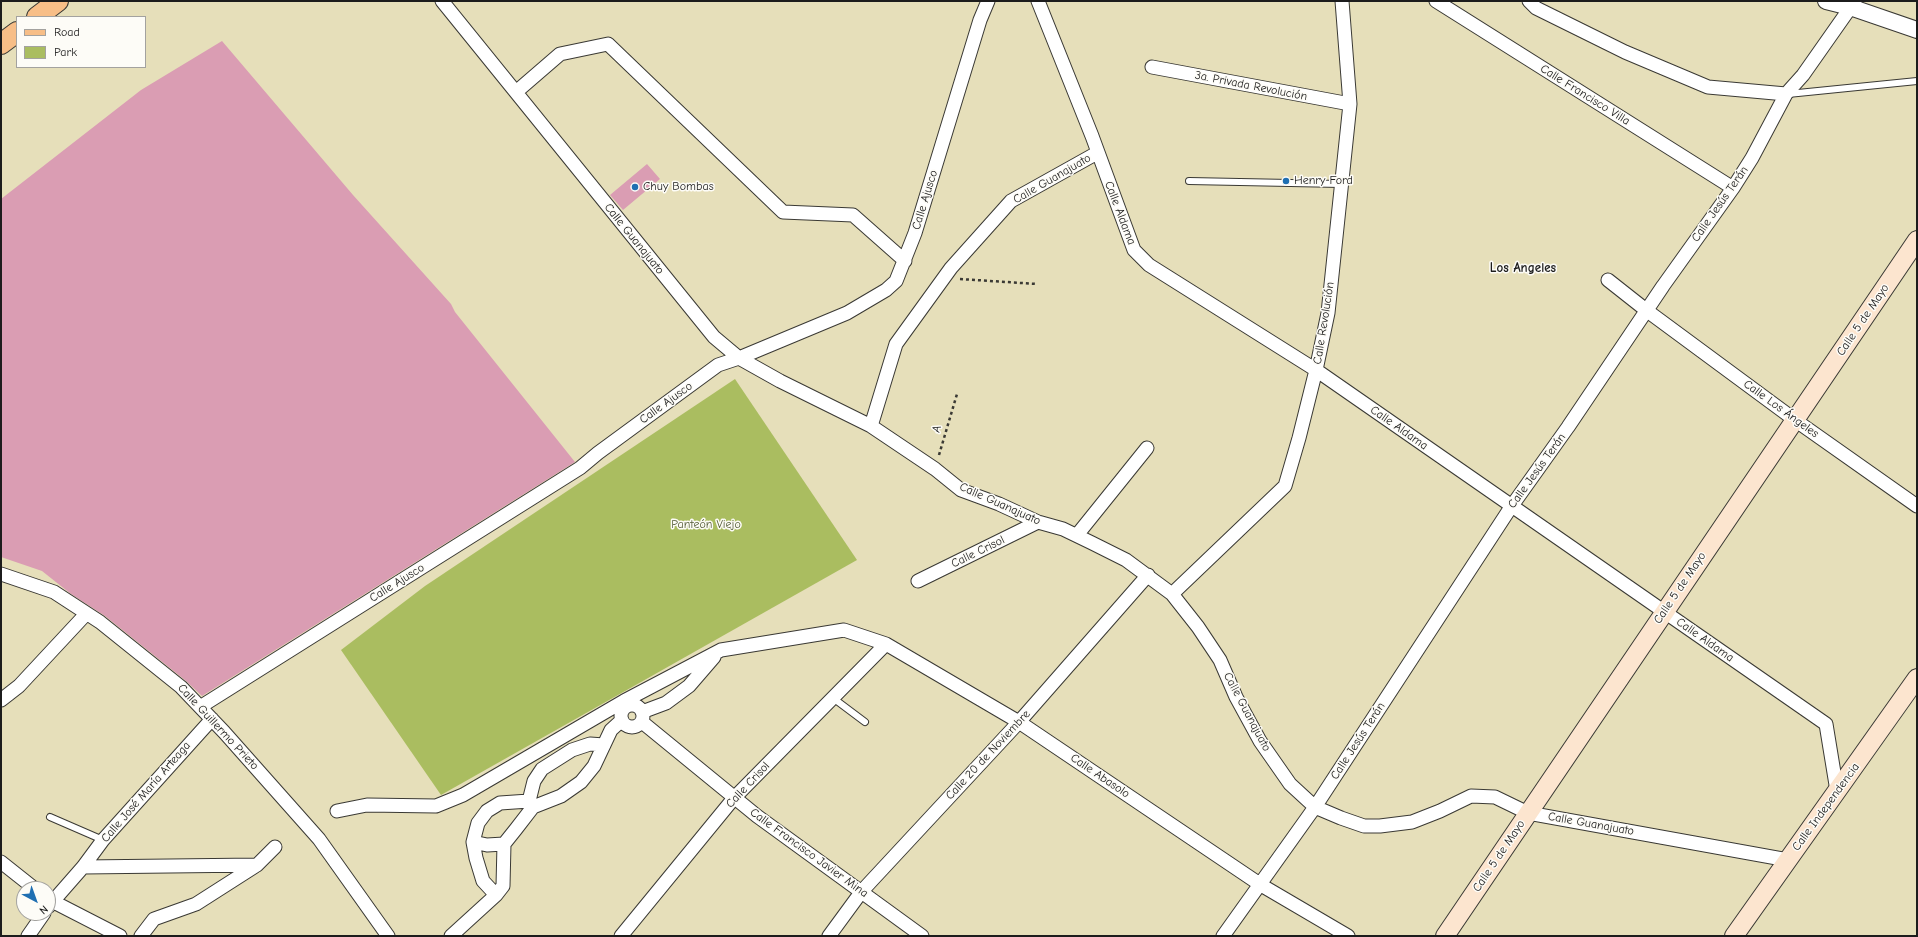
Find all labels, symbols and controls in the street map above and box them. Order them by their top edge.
legend [16,16,146,68]
text: Road [54,25,80,39]
text: Park [54,45,77,59]
street label: Calle Francisco Villa [1537,62,1633,128]
street label: 3a. Privada Revolución [1194,68,1308,104]
street label: Calle Guanajuato [1011,151,1093,207]
street label: Calle Jesús Terán [1689,163,1751,245]
street label: Calle Ajusco [909,168,941,232]
place label: Henry Ford [1294,174,1353,188]
marker: Henry Ford [1281,176,1291,186]
street label: Calle Aldama [1101,179,1139,247]
place label: Chuy Bombas [643,180,714,194]
marker: Chuy Bombas [630,182,640,192]
street label: Calle Guanajuato [601,201,667,277]
district label: Los Angeles [1490,260,1556,276]
street label: Calle Revolución [1310,281,1338,365]
street label: Calle 5 de Mayo [1834,281,1892,359]
street label: Calle Los Ángeles [1741,377,1821,441]
street label: Calle Ajusco [637,379,695,427]
street label: Calle Aldama [1367,403,1431,453]
street label: A [929,424,945,434]
street label: Calle Jesús Terán [1505,431,1569,511]
street label: Calle Guanajuato [957,480,1043,528]
park label: Panteón Viejo [671,518,741,532]
street label: Calle Crisol [949,533,1007,571]
street label: Calle 5 de Mayo [1651,549,1709,627]
street label: Calle Ajusco [367,561,427,605]
street label: Calle Aldama [1673,615,1737,665]
street label: Calle Guanajuato [1220,670,1274,754]
street label: Calle Guillermo Prieto [174,681,262,773]
street label: Calle Jesús Terán [1328,700,1388,782]
street label: Calle 20 de Noviembre [943,707,1033,803]
street label: Calle José María Arteaga [98,739,194,845]
street label: Calle Abasolo [1067,751,1133,801]
street label: Calle Crisol [723,759,773,811]
street label: Calle Independencia [1789,760,1863,854]
street label: Calle Francisco Javier Mina [747,805,871,901]
street label: Calle Guanajuato [1547,809,1635,839]
street label: Calle 5 de Mayo [1470,817,1528,895]
north arrow [16,881,56,921]
text: N [37,902,51,917]

